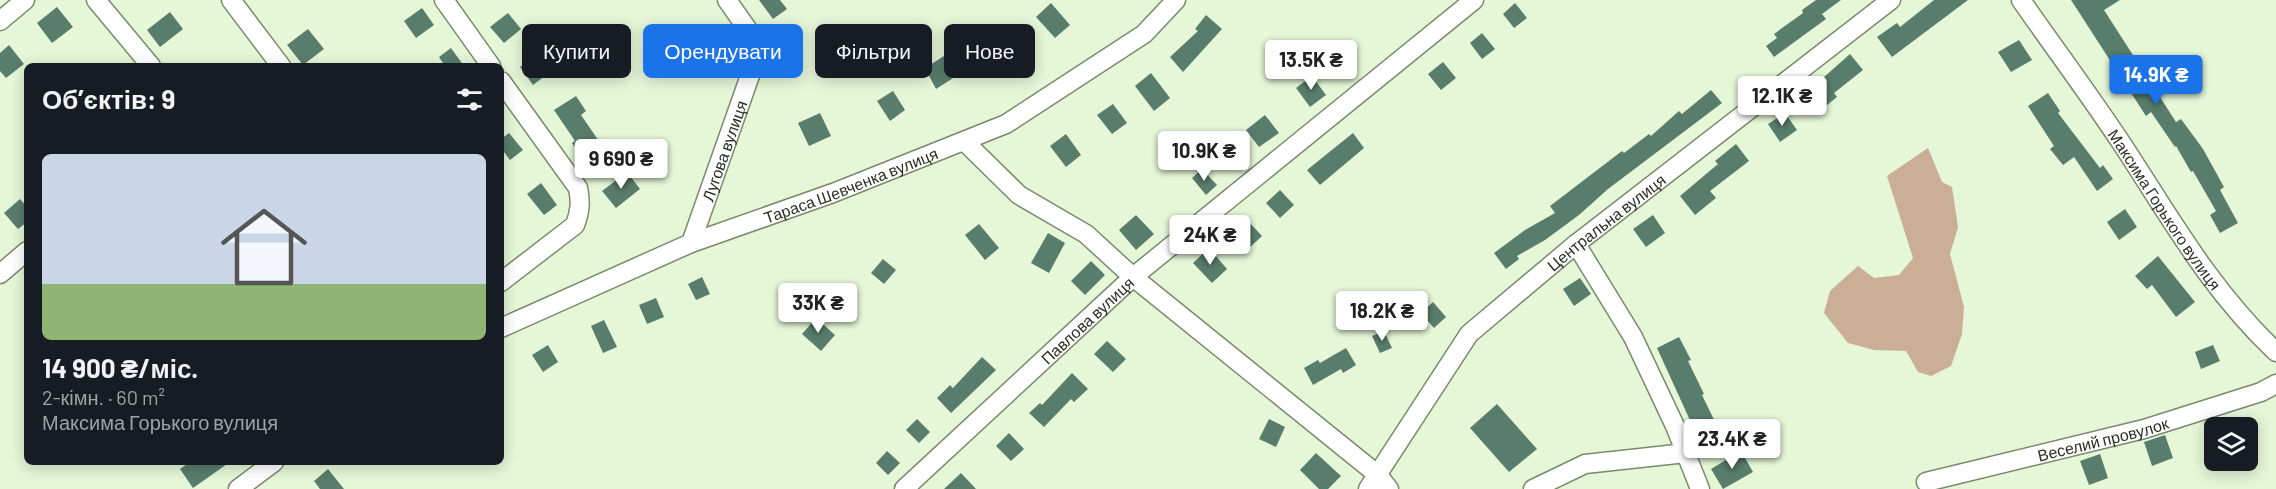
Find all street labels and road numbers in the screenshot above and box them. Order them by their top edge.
street label: Лугова вулиця [697,98,750,203]
street label: Максима Горького вулиця [2105,125,2226,293]
street label: Тараса Шевченка вулиця [761,143,940,226]
street label: Центральна вулиця [1543,169,1669,274]
street label: Павлова вулиця [1036,272,1137,367]
street label: Веселий провулок [2035,412,2171,464]

